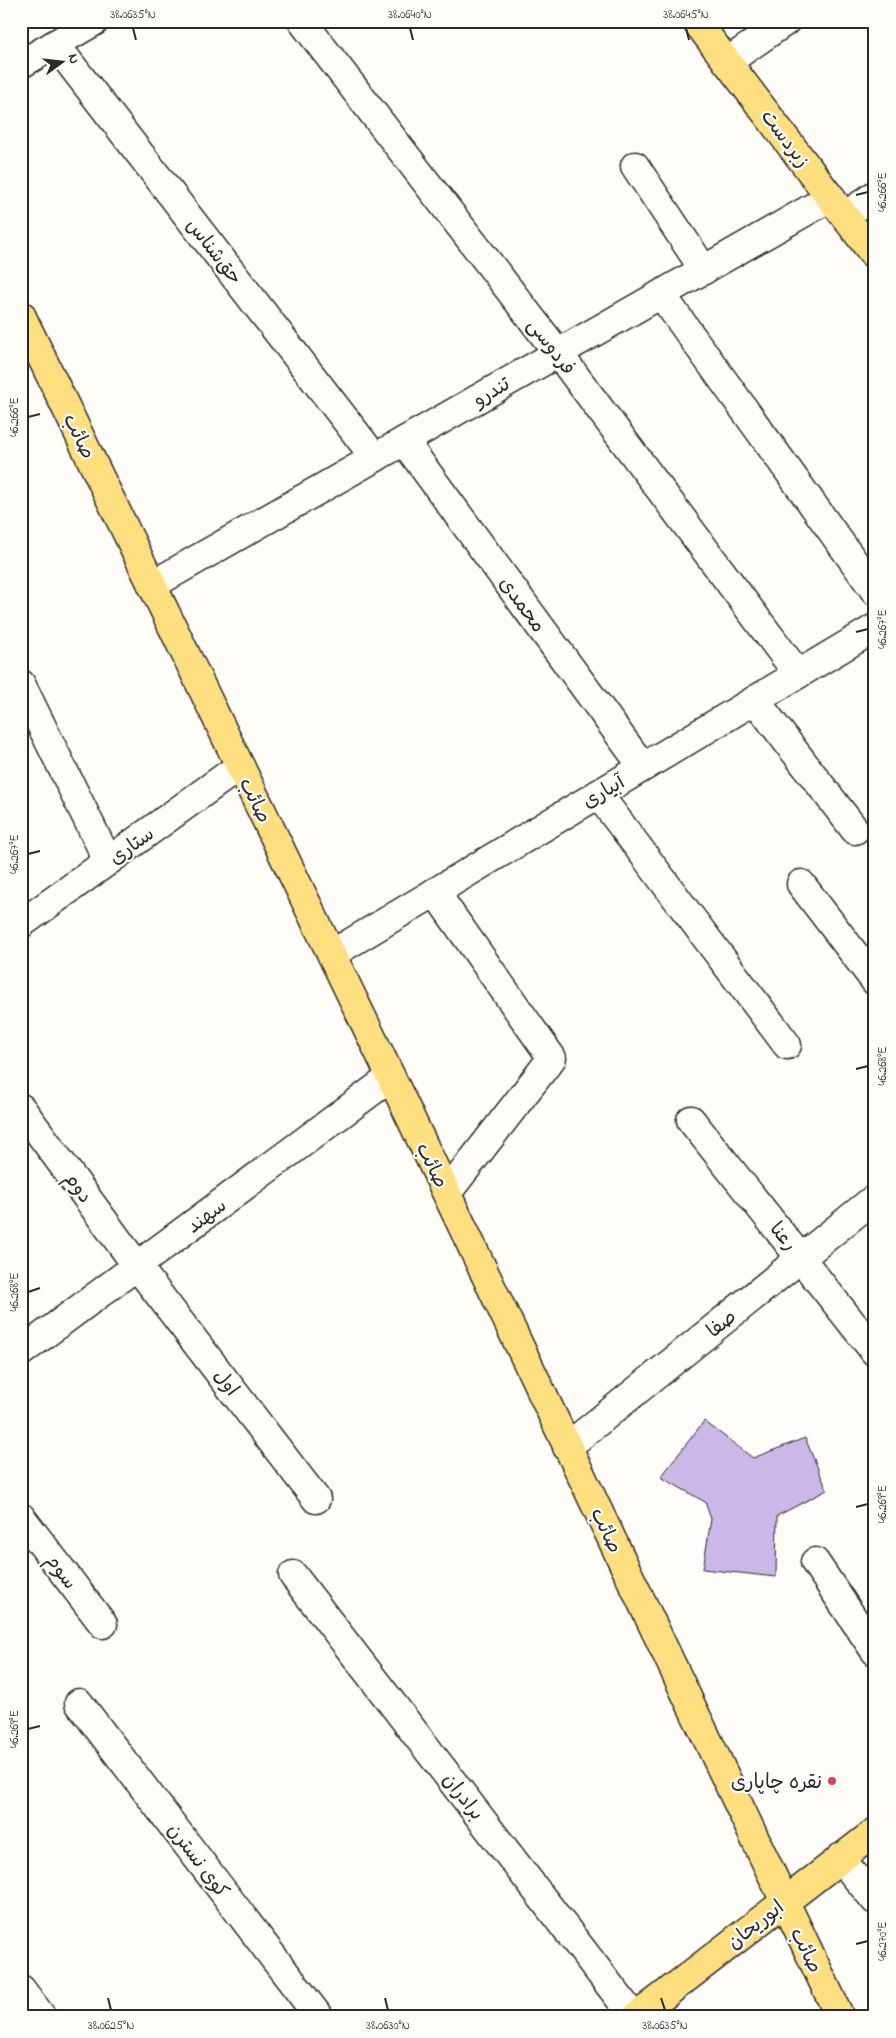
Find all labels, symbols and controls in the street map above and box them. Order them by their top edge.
text: 38.0635°N [110,6,156,24]
text: 38.0640°N [388,6,432,24]
text: 38.0645°N [663,6,709,24]
north arrow [38,38,88,88]
text: N [62,52,84,66]
street label: زبردست [752,104,816,175]
text: 46.266°E [874,172,892,212]
street label: حق‌شناس [178,213,248,292]
street label: فردوسی [519,313,581,382]
street label: تندرو [467,371,517,416]
text: 46.266°E [6,397,24,437]
street label: صائب [54,410,101,465]
street label: محمدی [491,571,551,640]
text: 46.267°E [874,609,892,649]
street label: آبیاری [578,769,632,817]
street label: صائب [230,774,277,829]
street label: ستاری [104,821,161,873]
text: 46.267°E [6,834,24,874]
text: 46.268°E [874,1047,892,1085]
street label: صائب [407,1139,454,1194]
street label: دوم [56,1167,98,1210]
street label: سهند [181,1192,234,1242]
street label: رعنا [761,1217,803,1259]
text: 46.268°E [6,1273,24,1311]
street label: صفا [701,1304,744,1346]
street label: اول [205,1364,245,1403]
text: 46.269°E [874,1485,892,1523]
street label: صائب [582,1504,628,1559]
street label: سوم [37,1549,83,1596]
text: 46.269°E [6,1710,24,1748]
street label: برادران [434,1768,490,1827]
place label: نقره چاپاری [731,1769,822,1798]
marker: نقره چاپاری [826,1775,838,1787]
street label: کوی نسترن [159,1818,235,1905]
street label: ابوریحان [722,1894,791,1958]
text: 46.270°E [874,1921,892,1961]
street label: صائب [781,1924,828,1979]
text: 38.0625°N [88,2017,134,2035]
text: 38.0630°N [366,2017,410,2035]
text: 38.0635°N [642,2017,688,2035]

